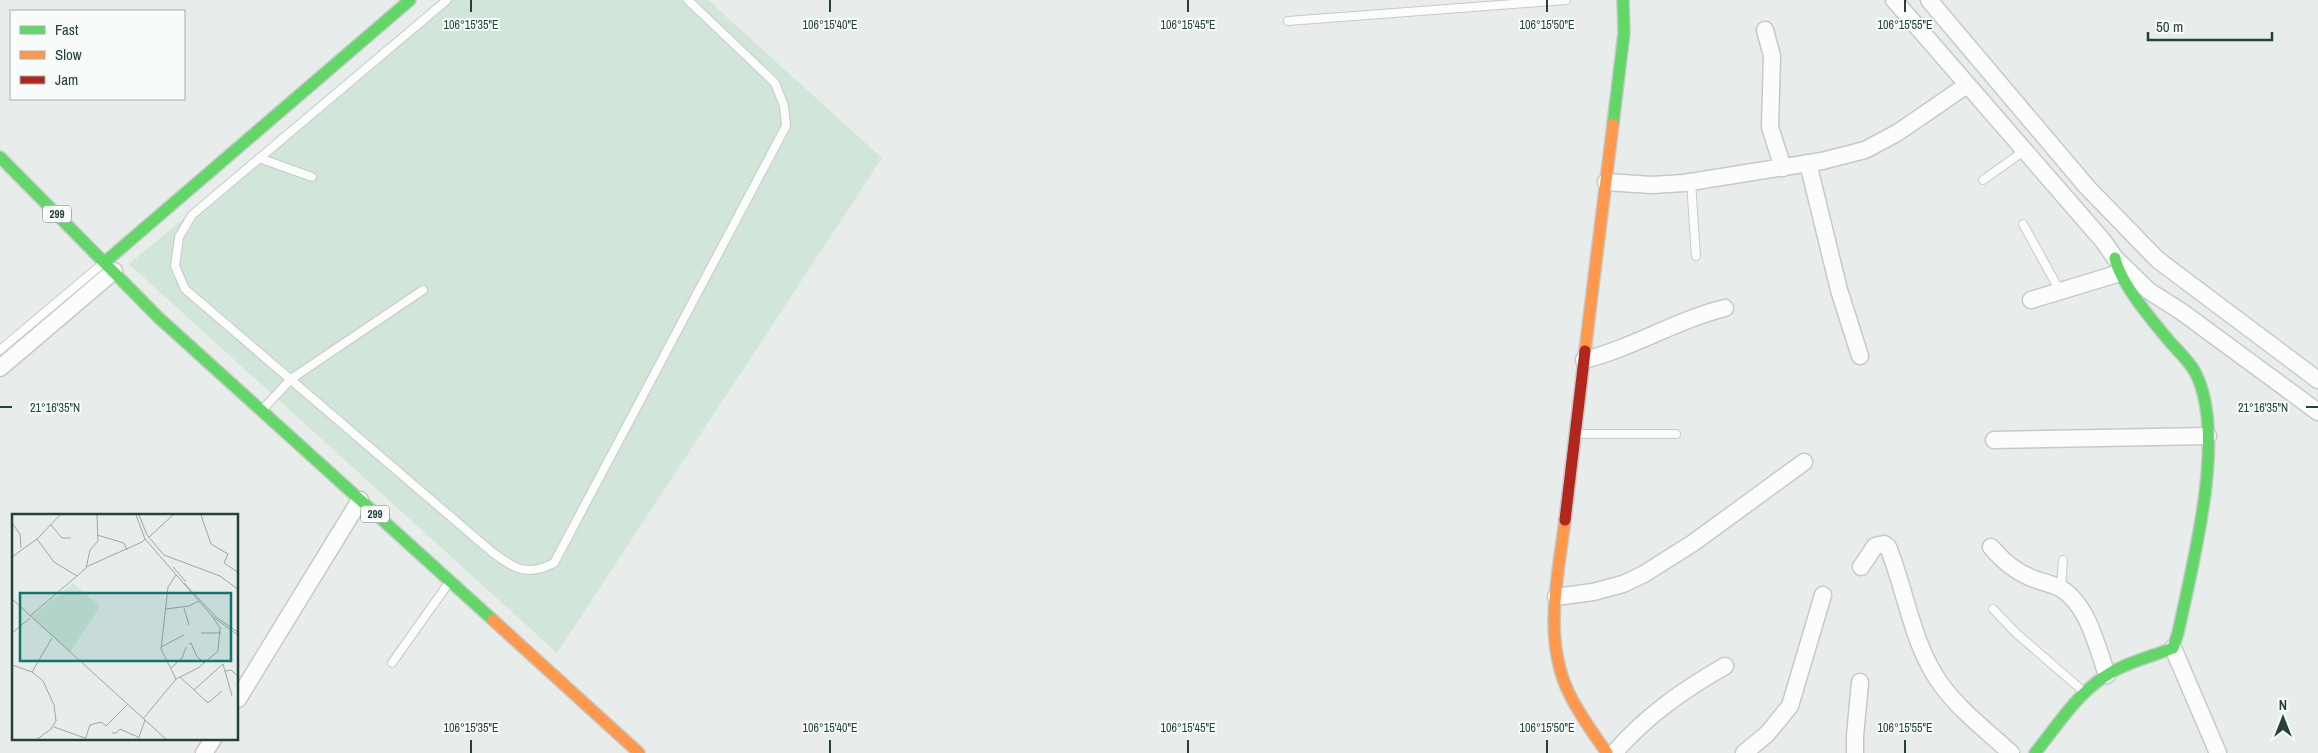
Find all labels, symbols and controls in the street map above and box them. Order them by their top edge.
legend [10,10,185,100]
scale bar [2148,10,2272,42]
text: 50 m [2156,16,2183,37]
text: 106°15'35"E [443,17,499,33]
text: 106°15'40"E [802,17,858,33]
text: 106°15'45"E [1160,17,1216,33]
text: 106°15'50"E [1519,17,1575,33]
text: 106°15'55"E [1877,17,1933,33]
text: Fast [55,19,79,40]
text: Slow [55,44,82,65]
text: Jam [55,69,78,90]
road number: 299 [43,205,71,222]
text: 21°16'35"N [30,400,80,416]
text: 21°16'35"N [2238,400,2288,416]
road number: 299 [361,506,389,522]
inset map [12,514,239,740]
north arrow [2258,693,2308,743]
text: N [2279,696,2287,714]
text: 106°15'35"E [443,720,499,736]
text: 106°15'40"E [802,720,858,736]
text: 106°15'45"E [1160,720,1216,736]
text: 106°15'50"E [1519,720,1575,736]
text: 106°15'55"E [1877,720,1933,736]

